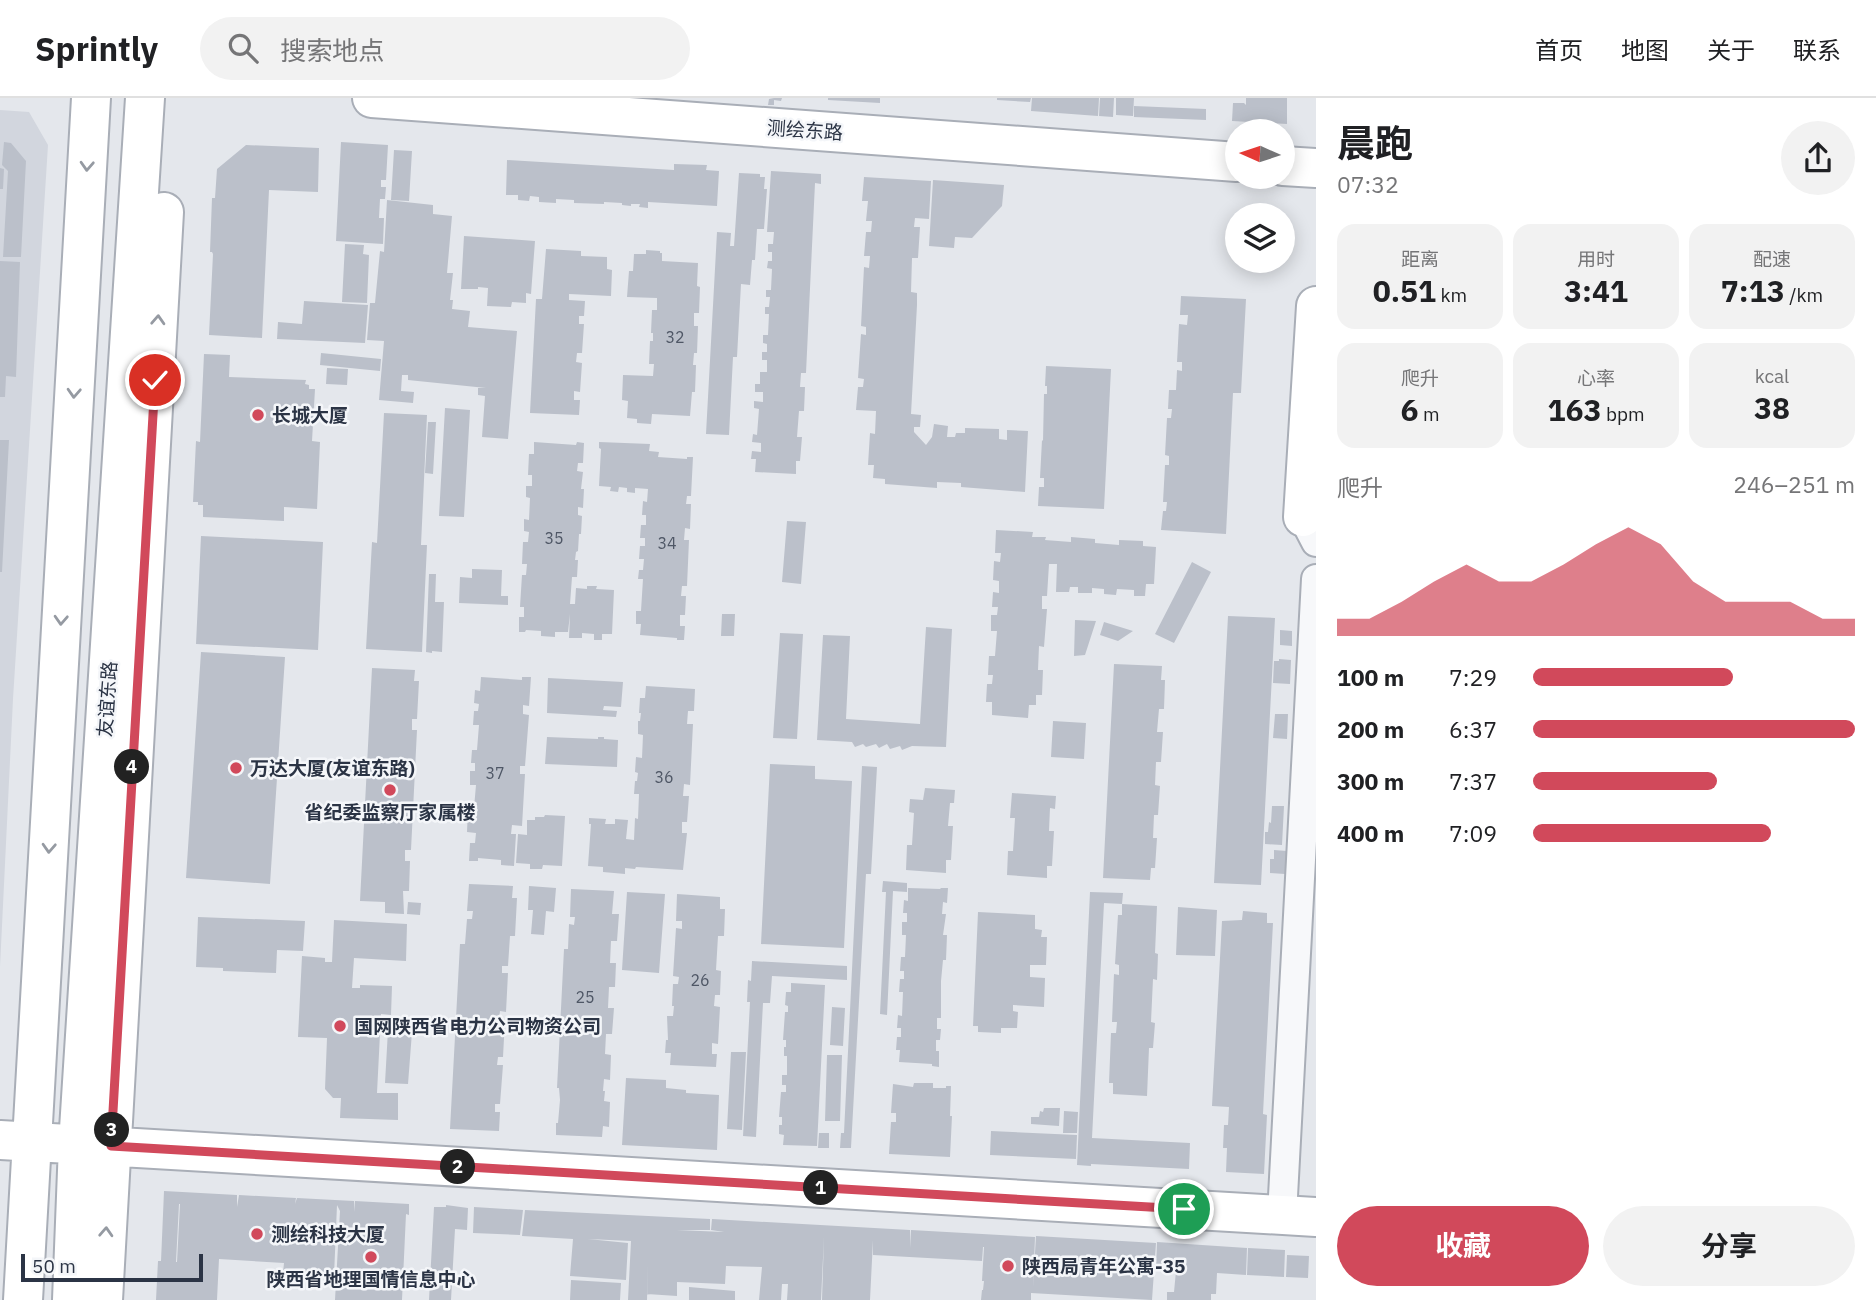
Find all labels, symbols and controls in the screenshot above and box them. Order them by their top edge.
search box [200,17,690,80]
text: Sprintly [35,27,158,70]
icon: search [224,29,262,67]
text: 搜索地点 [280,33,384,67]
text: 首页 [1535,34,1583,66]
text: 地图 [1621,34,1669,66]
text: 关于 [1707,34,1755,66]
text: 联系 [1793,34,1841,66]
street label: 测绘东路 [766,115,844,145]
text: 晨跑 [1337,118,1413,167]
north arrow [1225,119,1295,189]
map controls [1225,119,1295,273]
button: share [1781,121,1855,195]
one-way arrow [80,161,95,172]
text: 07:32 [1337,169,1399,199]
button: layers [1225,203,1295,273]
text: 距离 [1401,247,1439,271]
text: 用时 [1577,247,1615,271]
text: 配速 [1753,247,1791,271]
text: 0.51 [1373,271,1436,310]
text: 3:41 [1564,271,1628,310]
text: 7:13 [1721,271,1785,310]
text: km [1436,283,1467,307]
text: /km [1785,283,1823,307]
one-way arrow [150,314,165,325]
house number: 32 [665,327,685,347]
pin [125,350,185,410]
icon: check [136,361,174,399]
text: kcal [1755,364,1789,388]
text: 爬升 [1401,366,1439,390]
text: 心率 [1577,366,1615,390]
one-way arrow [67,388,82,399]
text: 38 [1754,388,1790,427]
text: 6 [1400,390,1418,429]
text: 163 [1547,390,1601,429]
text: m [1418,402,1440,426]
text: bpm [1601,402,1645,426]
place label: 长城大厦 [272,403,348,427]
marker: 长城大厦 [250,407,266,423]
text: 246–251 m [1733,469,1855,499]
text: 爬升 [1337,472,1383,502]
house number: 35 [544,528,564,548]
house number: 34 [657,533,677,553]
one-way arrow [54,615,69,626]
street label: 友谊东路 [92,660,122,738]
text: 100 m [1337,662,1404,692]
text: 7:29 [1449,662,1497,692]
text: 200 m [1337,714,1404,744]
text: 6:37 [1449,714,1497,744]
pin: 4 [114,750,150,784]
text: 4 [126,754,137,778]
place label: 万达大厦(友谊东路) [250,756,415,780]
marker: 万达大厦(友谊东路) [228,760,244,776]
house number: 37 [485,763,505,783]
text: 300 m [1337,766,1404,796]
text: 7:37 [1449,766,1497,796]
house number: 36 [654,767,674,787]
marker: 省纪委监察厅家属楼 [382,782,398,798]
place label: 省纪委监察厅家属楼 [304,800,476,824]
text: 400 m [1337,818,1404,848]
text: 7:09 [1449,818,1497,848]
one-way arrow [41,842,56,853]
house number: 26 [690,970,710,990]
house number: 25 [575,987,595,1007]
place label: 国网陕西省电力公司物资公司 [354,1014,601,1038]
marker: 国网陕西省电力公司物资公司 [332,1018,348,1034]
pin: 3 [94,1112,130,1148]
text: 3 [106,1117,117,1141]
pin: 2 [440,1150,476,1184]
text: 2 [452,1154,463,1178]
pin: 1 [804,1170,838,1206]
text: 1 [815,1175,826,1199]
pin [1154,1179,1214,1239]
icon: arrive [1165,1190,1203,1228]
button: 收藏 [1337,1206,1589,1286]
button: 分享 [1603,1206,1855,1286]
place label: 测绘科技大厦 [271,1222,385,1246]
one-way arrow [99,1226,114,1237]
marker: 测绘科技大厦 [249,1226,265,1242]
marker: 陕西省地理国情信息中心 [363,1249,379,1265]
scale bar [21,1251,203,1283]
text: 50 m [32,1254,76,1278]
place label: 陕西局青年公寓-35 [1022,1254,1185,1278]
marker: 陕西局青年公寓-35 [1000,1258,1016,1274]
place label: 陕西省地理国情信息中心 [266,1267,476,1291]

